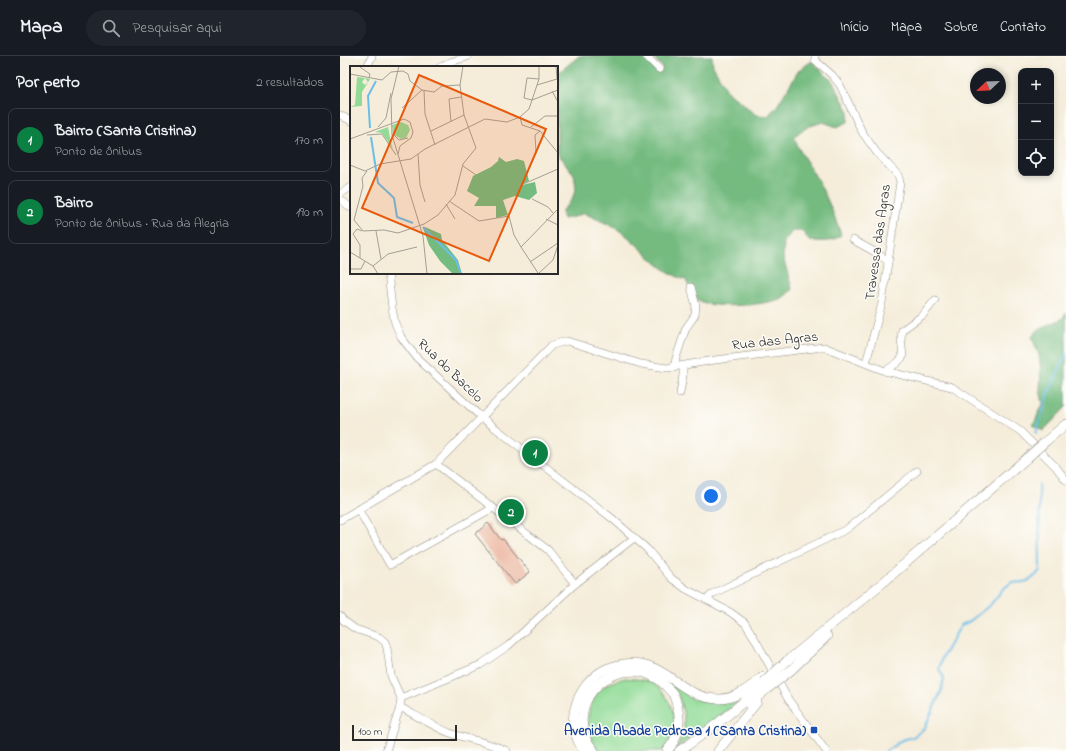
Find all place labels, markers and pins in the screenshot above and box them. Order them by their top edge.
pin: 1 [522,438,548,468]
pin: 2 [498,497,524,527]
place label: Avenida Abade Pedrosa 1 (Santa Cristina) [564,721,807,742]
marker: Avenida Abade Pedrosa 1 (Santa Cristina) [809,725,819,735]

